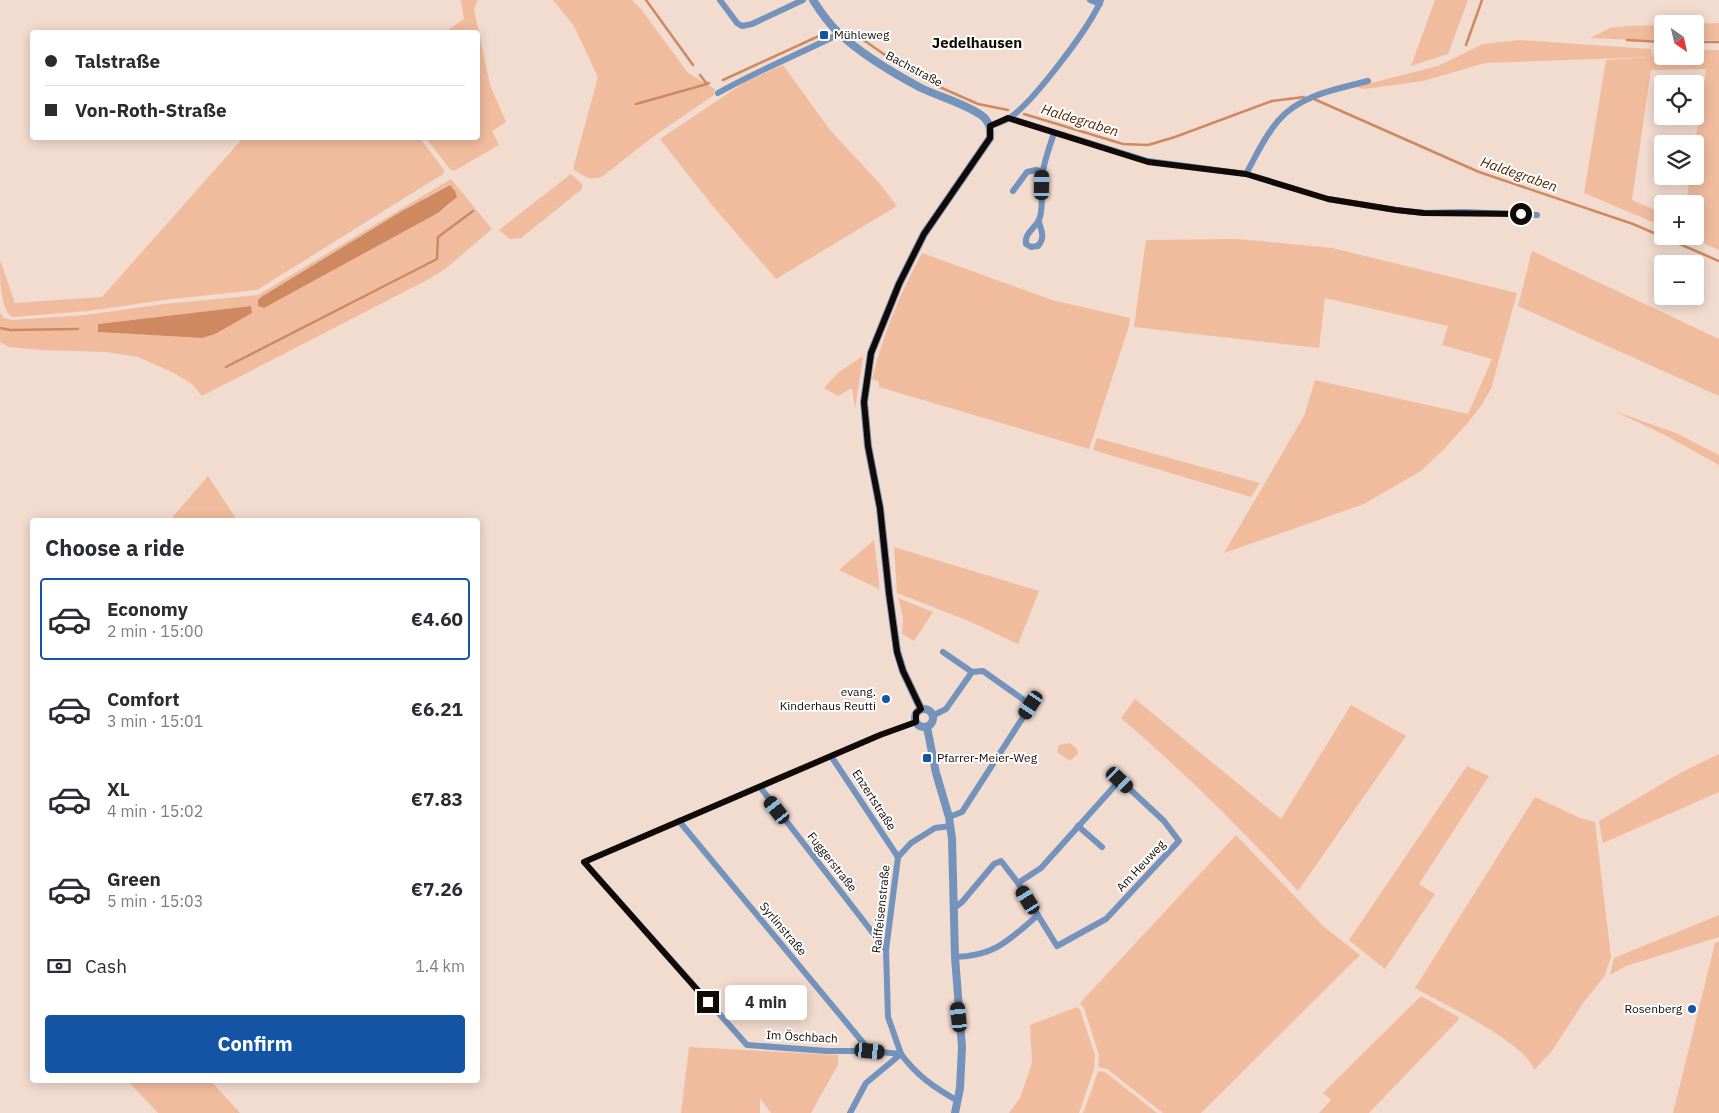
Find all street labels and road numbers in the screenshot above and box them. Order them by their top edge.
street label: Bachstraße [883,47,946,90]
street label: Enzertstraße [849,766,900,833]
street label: Fuggerstraße [804,829,861,895]
street label: Am Heuweg [1113,836,1169,895]
street label: Raiffeisenstraße [868,864,893,954]
street label: Syrlinstraße [757,899,810,959]
street label: Im Öschbach [766,1027,838,1046]

